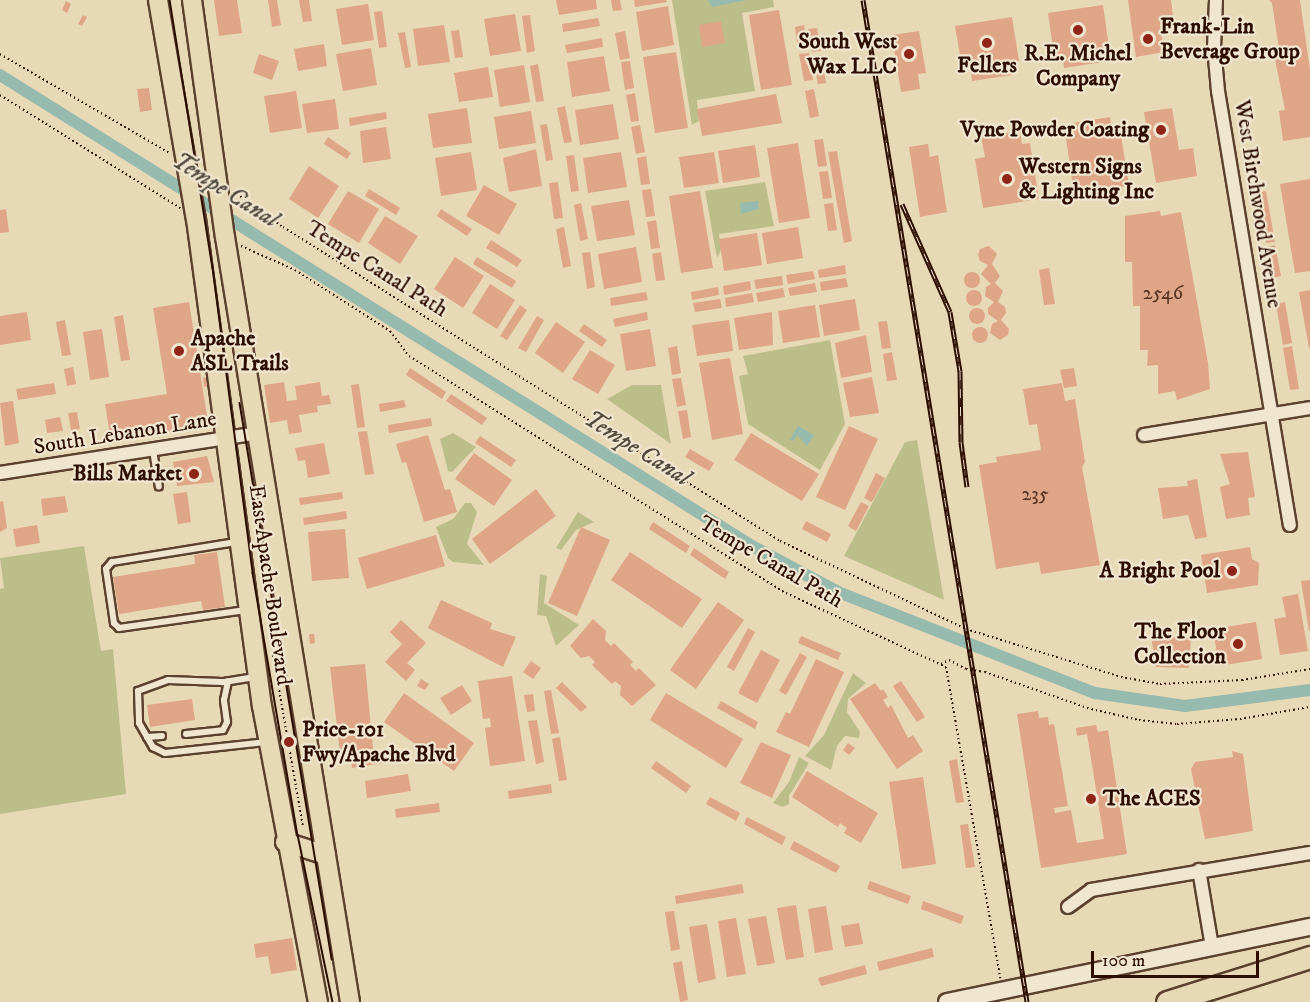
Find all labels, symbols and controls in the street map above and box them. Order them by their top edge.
place label: Frank-Lin Beverage Group [1160,13,1300,64]
marker: R.E. Michel Company [1071,23,1085,37]
place label: South West Wax LLC [798,28,897,80]
marker: Frank-Lin Beverage Group [1141,32,1155,46]
marker: Fellers [980,36,994,50]
place label: R.E. Michel Company [1024,40,1132,92]
marker: South West Wax LLC [902,47,916,61]
place label: Fellers [957,53,1017,79]
street label: West Birchwood Avenue [1229,98,1287,310]
place label: Vyne Powder Coating [960,117,1149,143]
marker: Vyne Powder Coating [1154,123,1168,137]
water label: Tempe Canal [167,147,283,235]
place label: Western Signs & Lighting Inc [1019,153,1154,204]
marker: Western Signs & Lighting Inc [1000,172,1014,186]
street label: Tempe Canal Path [301,215,453,323]
house number: 2546 [1143,281,1183,305]
place label: Apache ASL Trails [191,325,289,376]
marker: Apache ASL Trails [172,344,186,358]
water label: Tempe Canal [579,405,695,493]
street label: South Lebanon Lane [32,406,218,460]
place label: Bills Market [73,461,182,487]
marker: Bills Market [187,467,201,481]
house number: 235 [1021,482,1049,506]
street label: East Apache Boulevard [243,483,297,687]
street label: Tempe Canal Path [694,510,848,614]
place label: A Bright Pool [1099,558,1220,584]
marker: A Bright Pool [1225,564,1239,578]
place label: The Floor Collection [1134,618,1226,670]
marker: The Floor Collection [1231,637,1245,651]
place label: Price-101 Fwy/Apache Blvd [302,716,455,768]
marker: Price-101 Fwy/Apache Blvd [280,733,298,751]
place label: The ACES [1103,786,1201,812]
marker: The ACES [1084,792,1098,806]
scale bar [1094,939,1262,977]
text: 100 m [1102,950,1145,972]

